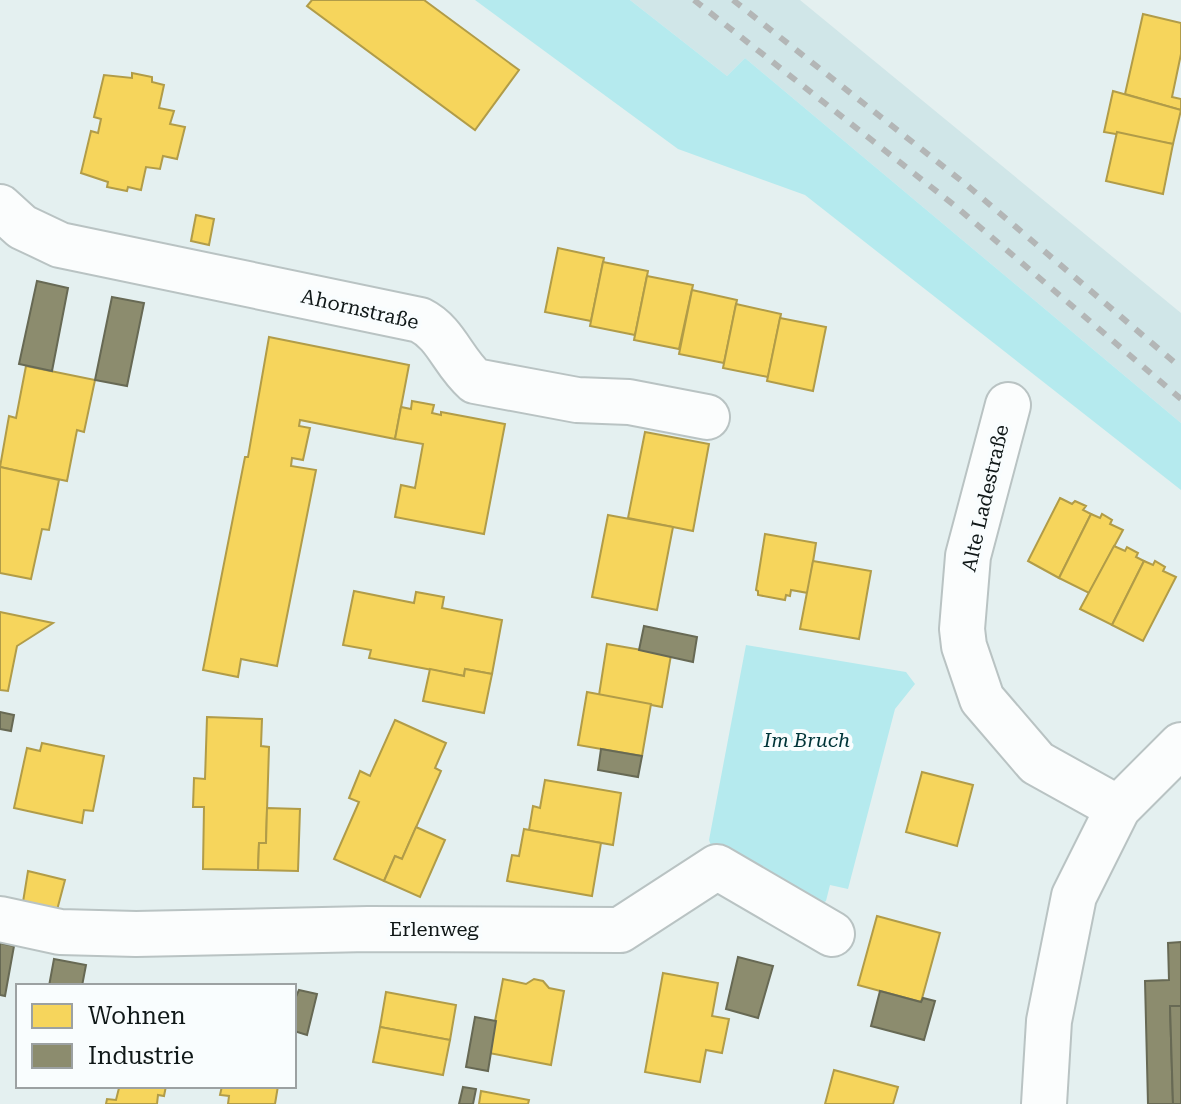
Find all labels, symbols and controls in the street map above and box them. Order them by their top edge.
street label: Ahornstraße [299,284,421,334]
street label: Alte Ladestraße [956,422,1014,574]
park label: Im Bruch [763,728,850,752]
street label: Erlenweg [389,917,479,941]
legend [16,984,296,1088]
text: Wohnen [88,1002,186,1030]
text: Industrie [88,1042,194,1070]

